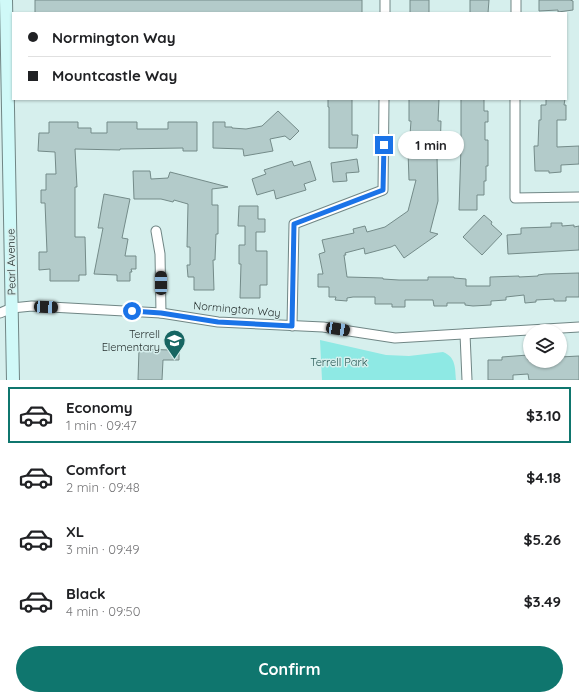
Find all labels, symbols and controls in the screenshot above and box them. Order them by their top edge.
text: Normington Way [52,28,176,47]
text: Mountcastle Way [52,66,177,85]
callout: 1 min [398,131,464,159]
route end [375,136,393,154]
text: 1 min [415,137,447,153]
street label: Pearl Avenue [3,229,19,295]
car [155,271,167,295]
street label: Normington Way [193,298,281,320]
car [34,300,58,314]
route start [123,302,141,320]
car [325,321,351,337]
map controls [523,324,567,368]
button: layers [523,324,567,368]
place label: Terrell Elementary [102,327,160,354]
school or university icon: Terrell Elementary [162,327,188,360]
park label: Terrell Park [310,355,368,369]
icon: car [18,397,54,433]
text: Economy [66,398,133,417]
text: $3.10 [526,406,561,425]
text: 1 min · 09:47 [66,417,137,433]
icon: car [18,459,54,495]
text: Comfort [66,460,127,479]
text: $4.18 [526,468,561,487]
text: 2 min · 09:48 [66,479,140,495]
icon: car [18,521,54,557]
text: XL [66,522,84,541]
text: $5.26 [523,530,561,549]
text: 3 min · 09:49 [66,541,139,557]
icon: car [18,583,54,619]
text: Black [66,584,106,603]
text: $3.49 [524,592,561,611]
text: 4 min · 09:50 [66,603,140,619]
button: Confirm [16,646,563,692]

